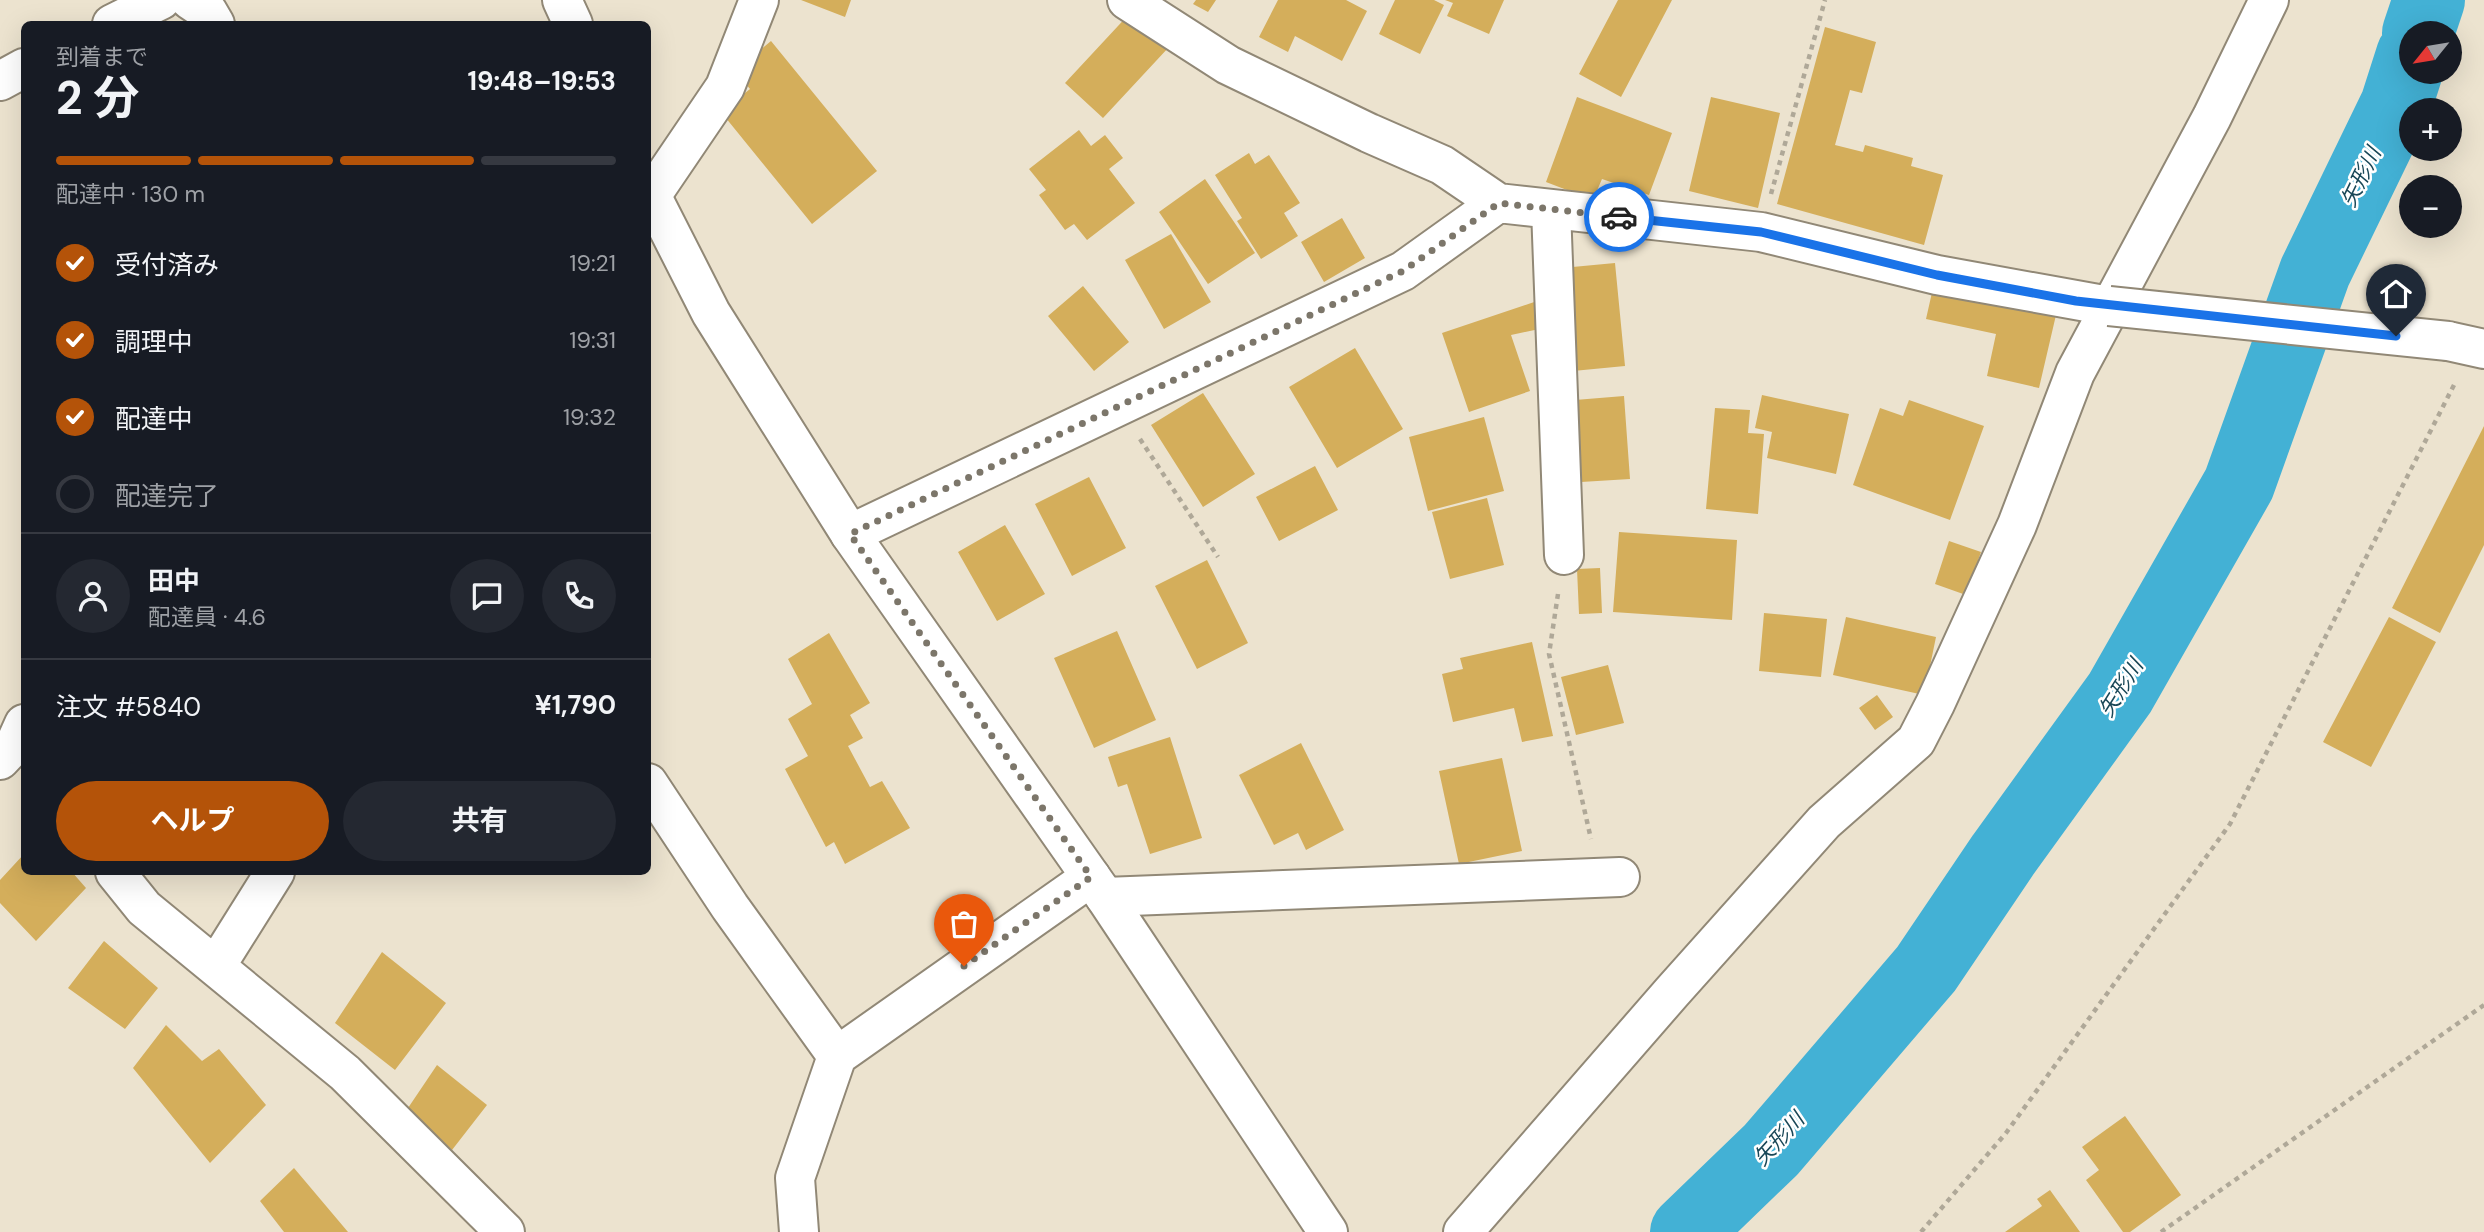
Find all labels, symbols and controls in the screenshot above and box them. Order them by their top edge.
north arrow [2399,21,2462,84]
map controls [2399,21,2462,238]
text: 到着まで [56,42,148,72]
text: 19:48–19:53 [468,64,616,98]
text: 2 分 [56,68,139,128]
button: + [2399,98,2462,161]
water label: 矢形川 [2335,141,2388,211]
button: − [2399,175,2462,238]
text: 配達中 · 130 m [56,179,205,209]
courier [1584,182,1654,252]
icon: car [1600,198,1638,236]
icon: check [56,244,94,282]
text: 受付済み [115,248,219,282]
text: 19:21 [569,248,616,278]
pin [2366,264,2426,336]
icon: home [2377,275,2415,313]
icon: check [56,321,94,359]
text: 調理中 [115,325,193,359]
text: 19:31 [569,325,616,355]
icon: check [56,398,94,436]
text: 配達中 [115,402,193,436]
text: 19:32 [563,402,616,432]
text: 配達完了 [115,479,219,513]
button: person [56,559,130,633]
button: chat [450,559,524,633]
button: phone [542,559,616,633]
text: 田中 [148,564,200,598]
text: 配達員 · 4.6 [148,602,266,632]
water label: 矢形川 [2092,652,2151,722]
text: ¥1,790 [535,688,616,722]
text: 注文 #5840 [56,690,201,724]
button: ヘルプ [56,781,329,861]
button: 共有 [343,781,616,861]
pin [934,894,994,966]
icon: bag [945,905,983,943]
water label: 矢形川 [1748,1105,1812,1172]

